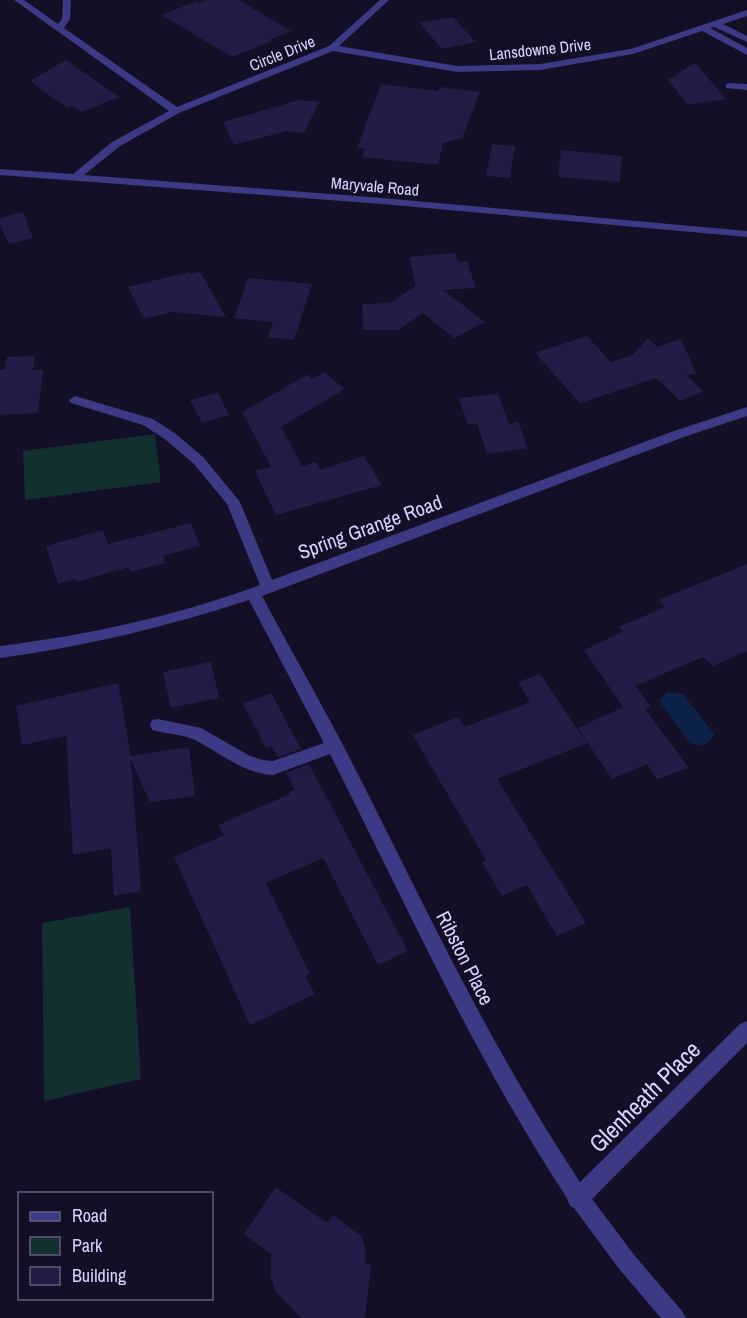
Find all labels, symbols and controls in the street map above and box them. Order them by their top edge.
street label: Circle Drive [246,30,318,76]
street label: Lansdowne Drive [488,33,592,65]
street label: Maryvale Road [330,171,420,201]
street label: Spring Grange Road [294,488,446,565]
street label: Ribston Place [430,906,501,1009]
street label: Glenheath Place [582,1034,707,1159]
legend [18,1192,213,1300]
text: Road [72,1203,107,1228]
text: Park [72,1233,103,1258]
text: Building [72,1263,127,1288]

